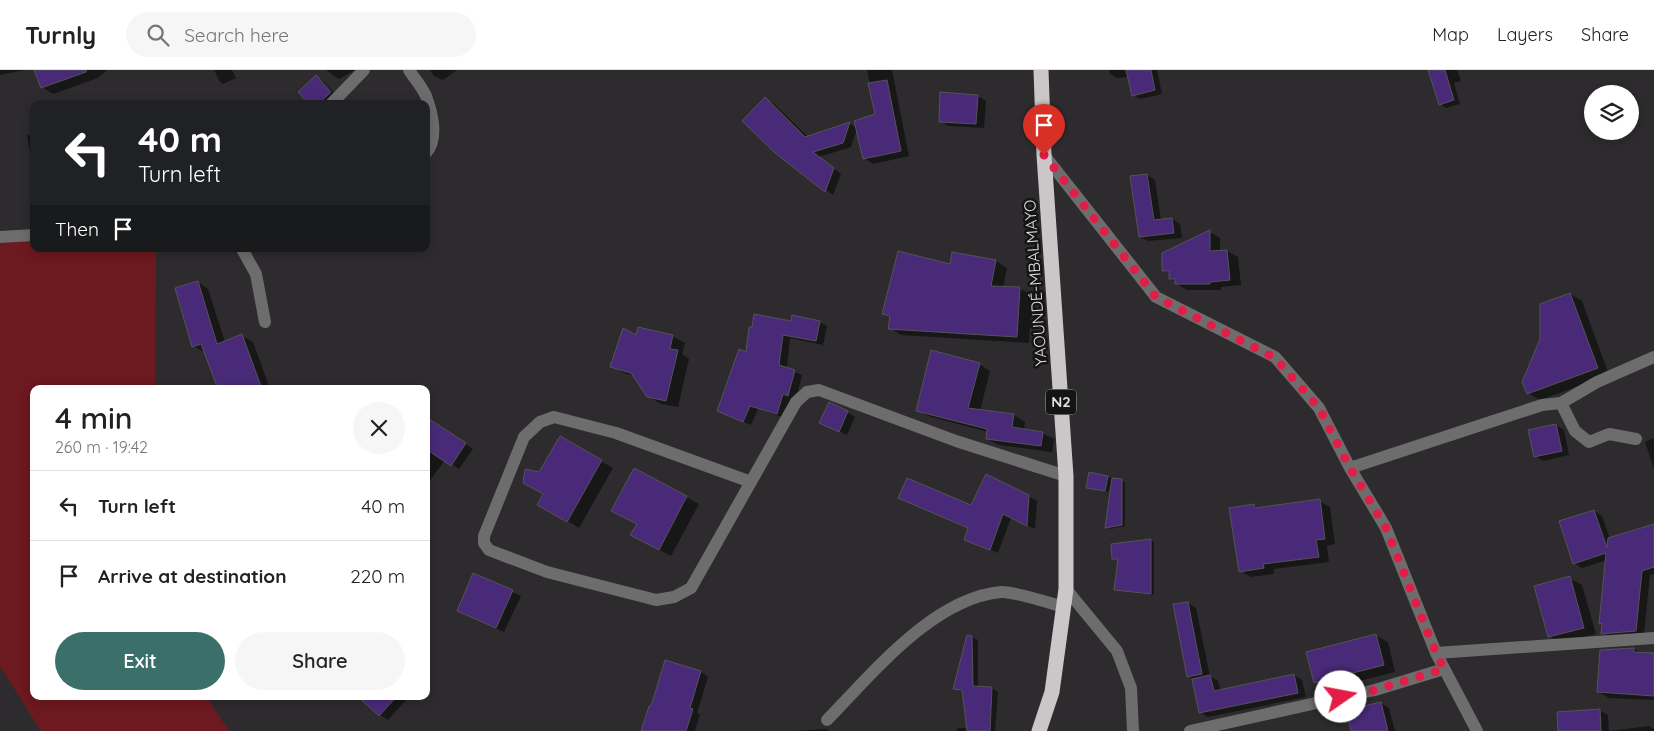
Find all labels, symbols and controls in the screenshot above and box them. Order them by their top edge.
search box [126,12,476,57]
text: Turnly [25,20,96,50]
icon: search [144,21,172,49]
text: Search here [184,23,289,47]
text: Map [1432,23,1469,46]
text: Layers [1497,23,1553,46]
text: Share [1581,23,1629,46]
map controls [1584,85,1639,140]
button: layers [1584,85,1639,140]
pin [1023,104,1065,155]
icon: arrive [1030,111,1058,139]
text: 40 m [138,117,222,161]
icon: left [55,120,120,185]
text: Turn left [138,160,221,188]
street label: YAOUNDÉ-MBALMAYO [1019,199,1051,367]
icon: arrive [109,215,137,243]
text: Then [55,217,99,241]
road number: N2 [1046,390,1076,414]
text: 4 min [55,399,133,437]
button: close [353,402,405,454]
text: 260 m · 19:42 [55,437,148,457]
icon: left [55,492,83,520]
text: Turn left [98,494,176,518]
text: 40 m [361,494,405,518]
icon: arrive [55,562,83,590]
text: Arrive at destination [98,564,287,588]
text: 220 m [350,564,405,588]
button: Exit [55,632,225,690]
button: Share [235,632,405,690]
position arrow [1314,670,1366,722]

